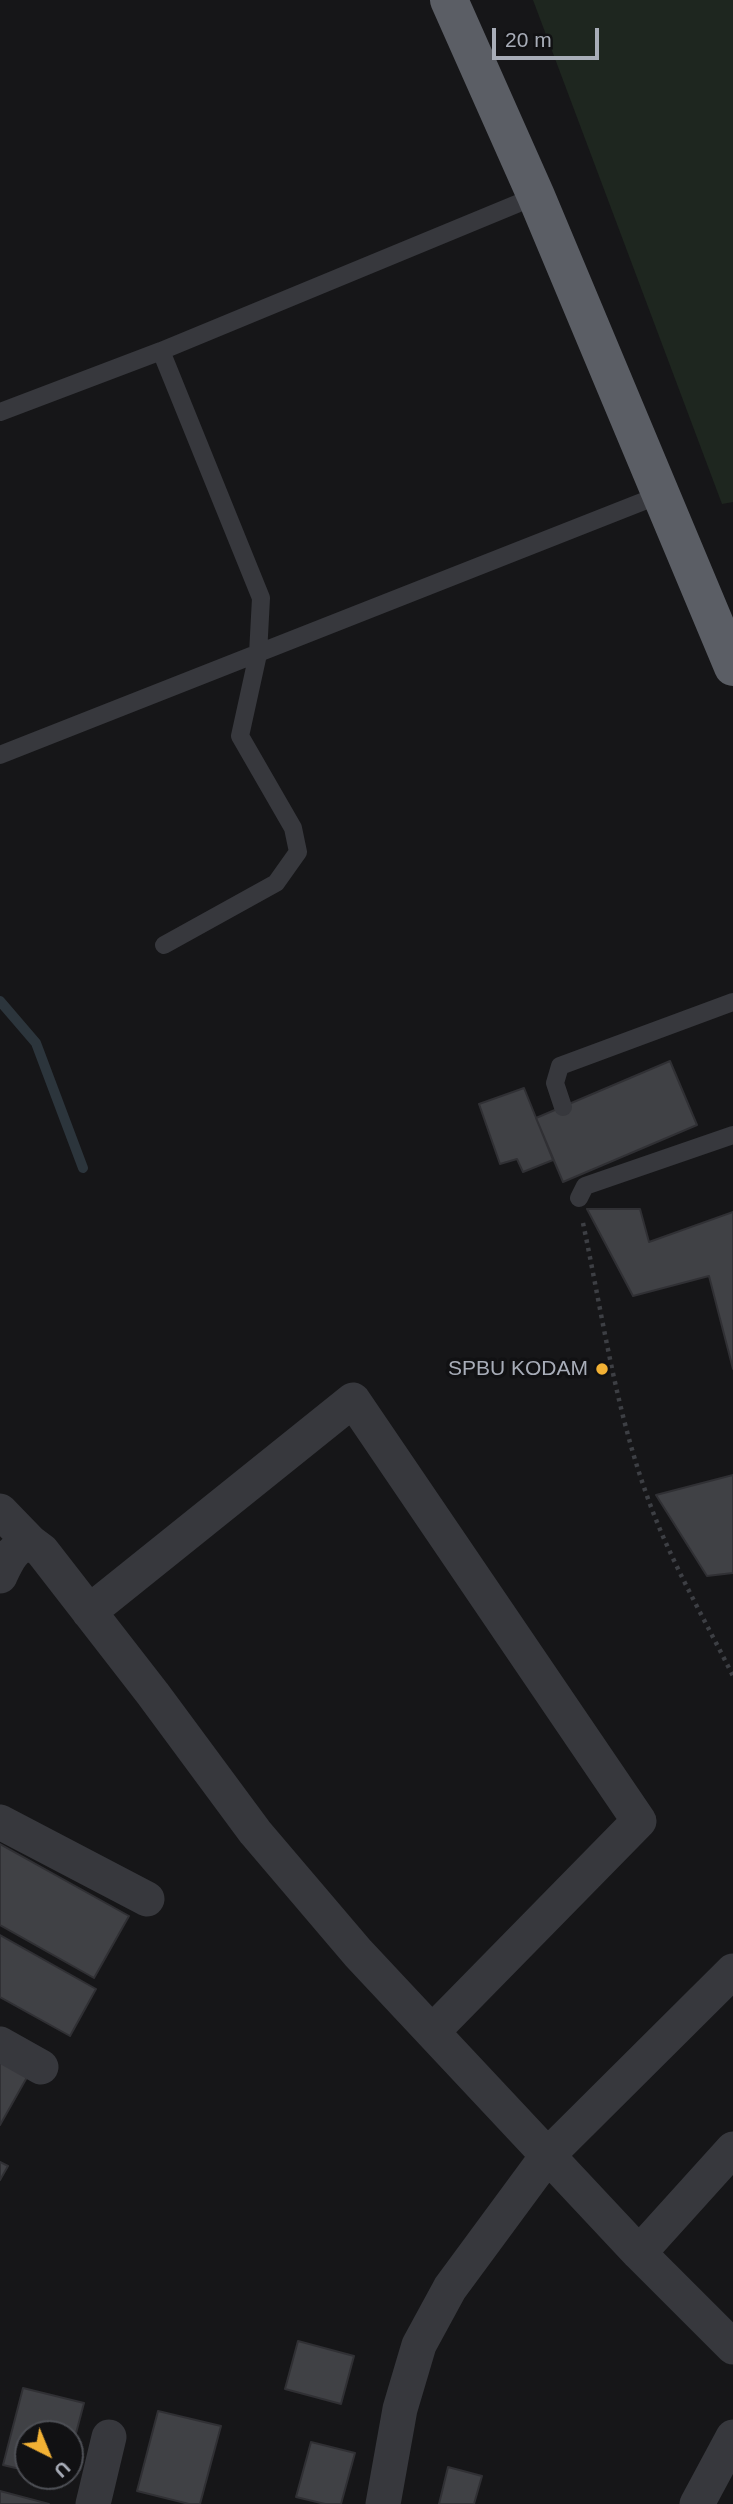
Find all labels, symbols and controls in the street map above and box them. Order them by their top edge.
scale bar [495,14,602,58]
text: 20 m [505,28,552,51]
place label: SPBU KODAM [448,1356,588,1382]
marker: SPBU KODAM [594,1361,610,1377]
north arrow [14,2420,84,2490]
text: U [50,2457,74,2482]

